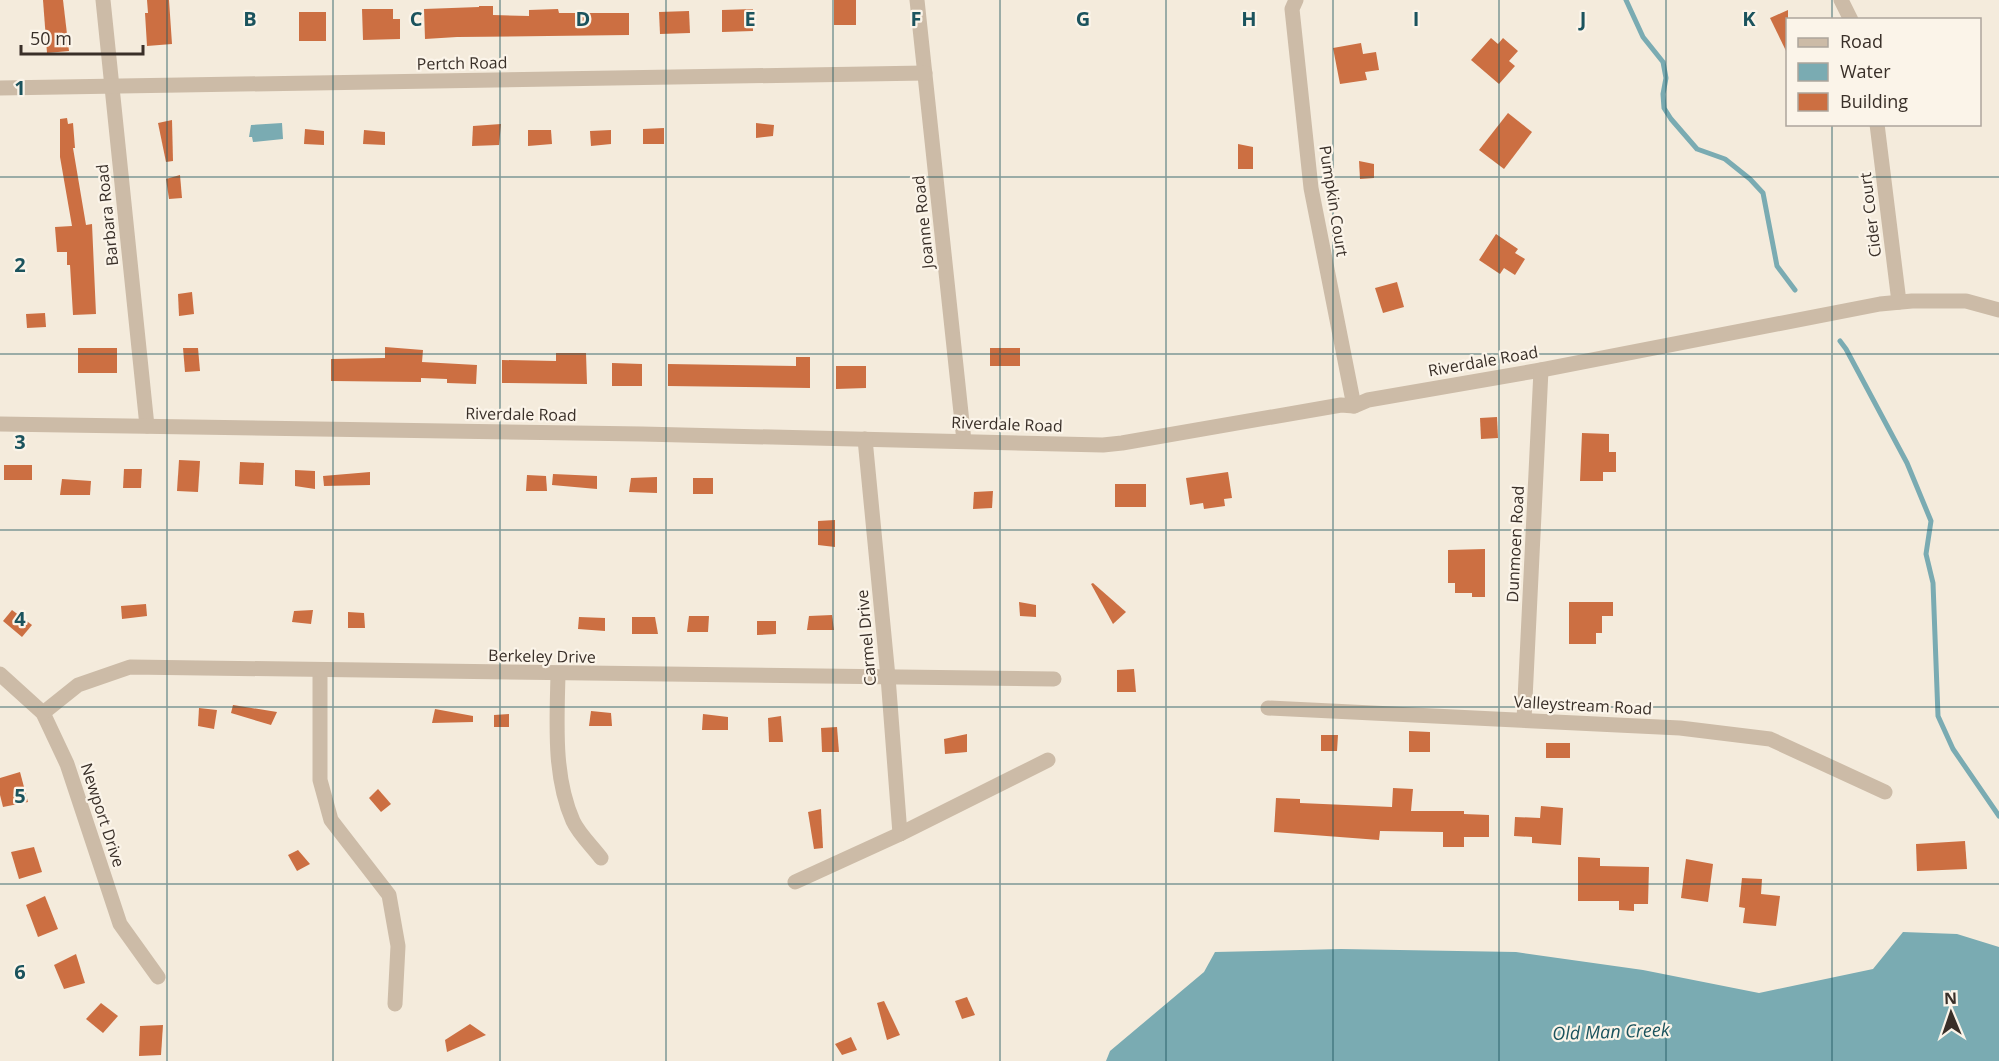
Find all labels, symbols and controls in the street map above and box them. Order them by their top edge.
text: B [243,5,257,32]
text: C [410,5,423,32]
text: D [576,5,590,32]
text: E [744,5,756,32]
text: F [911,5,921,32]
text: G [1076,5,1090,32]
text: H [1241,5,1257,32]
text: I [1413,5,1419,32]
text: J [1578,5,1586,32]
text: K [1742,5,1756,32]
scale bar [21,18,142,56]
legend [1786,18,1981,126]
text: 50 m [30,26,72,50]
text: Road [1840,29,1883,53]
street label: Pertch Road [416,51,508,75]
text: Water [1840,59,1891,83]
text: 1 [14,74,26,101]
text: Building [1840,89,1908,113]
street label: Pumpkin Court [1314,144,1354,258]
street label: Barbara Road [91,163,123,267]
street label: Cider Court [1854,171,1886,259]
street label: Joanne Road [907,174,939,272]
text: 2 [14,251,26,278]
street label: Riverdale Road [1426,340,1540,382]
street label: Riverdale Road [465,402,577,426]
street label: Riverdale Road [951,411,1063,437]
text: 3 [14,428,26,455]
street label: Dunmoen Road [1501,485,1529,603]
street label: Carmel Drive [851,589,881,687]
text: 4 [14,605,26,632]
street label: Berkeley Drive [488,644,596,668]
street label: Valleystream Road [1513,690,1653,720]
street label: Newport Drive [76,760,130,870]
text: 5 [14,782,26,809]
text: 6 [14,958,26,985]
north arrow [1921,983,1981,1043]
text: N [1944,987,1957,1009]
water label: Old Man Creek [1552,1017,1671,1045]

